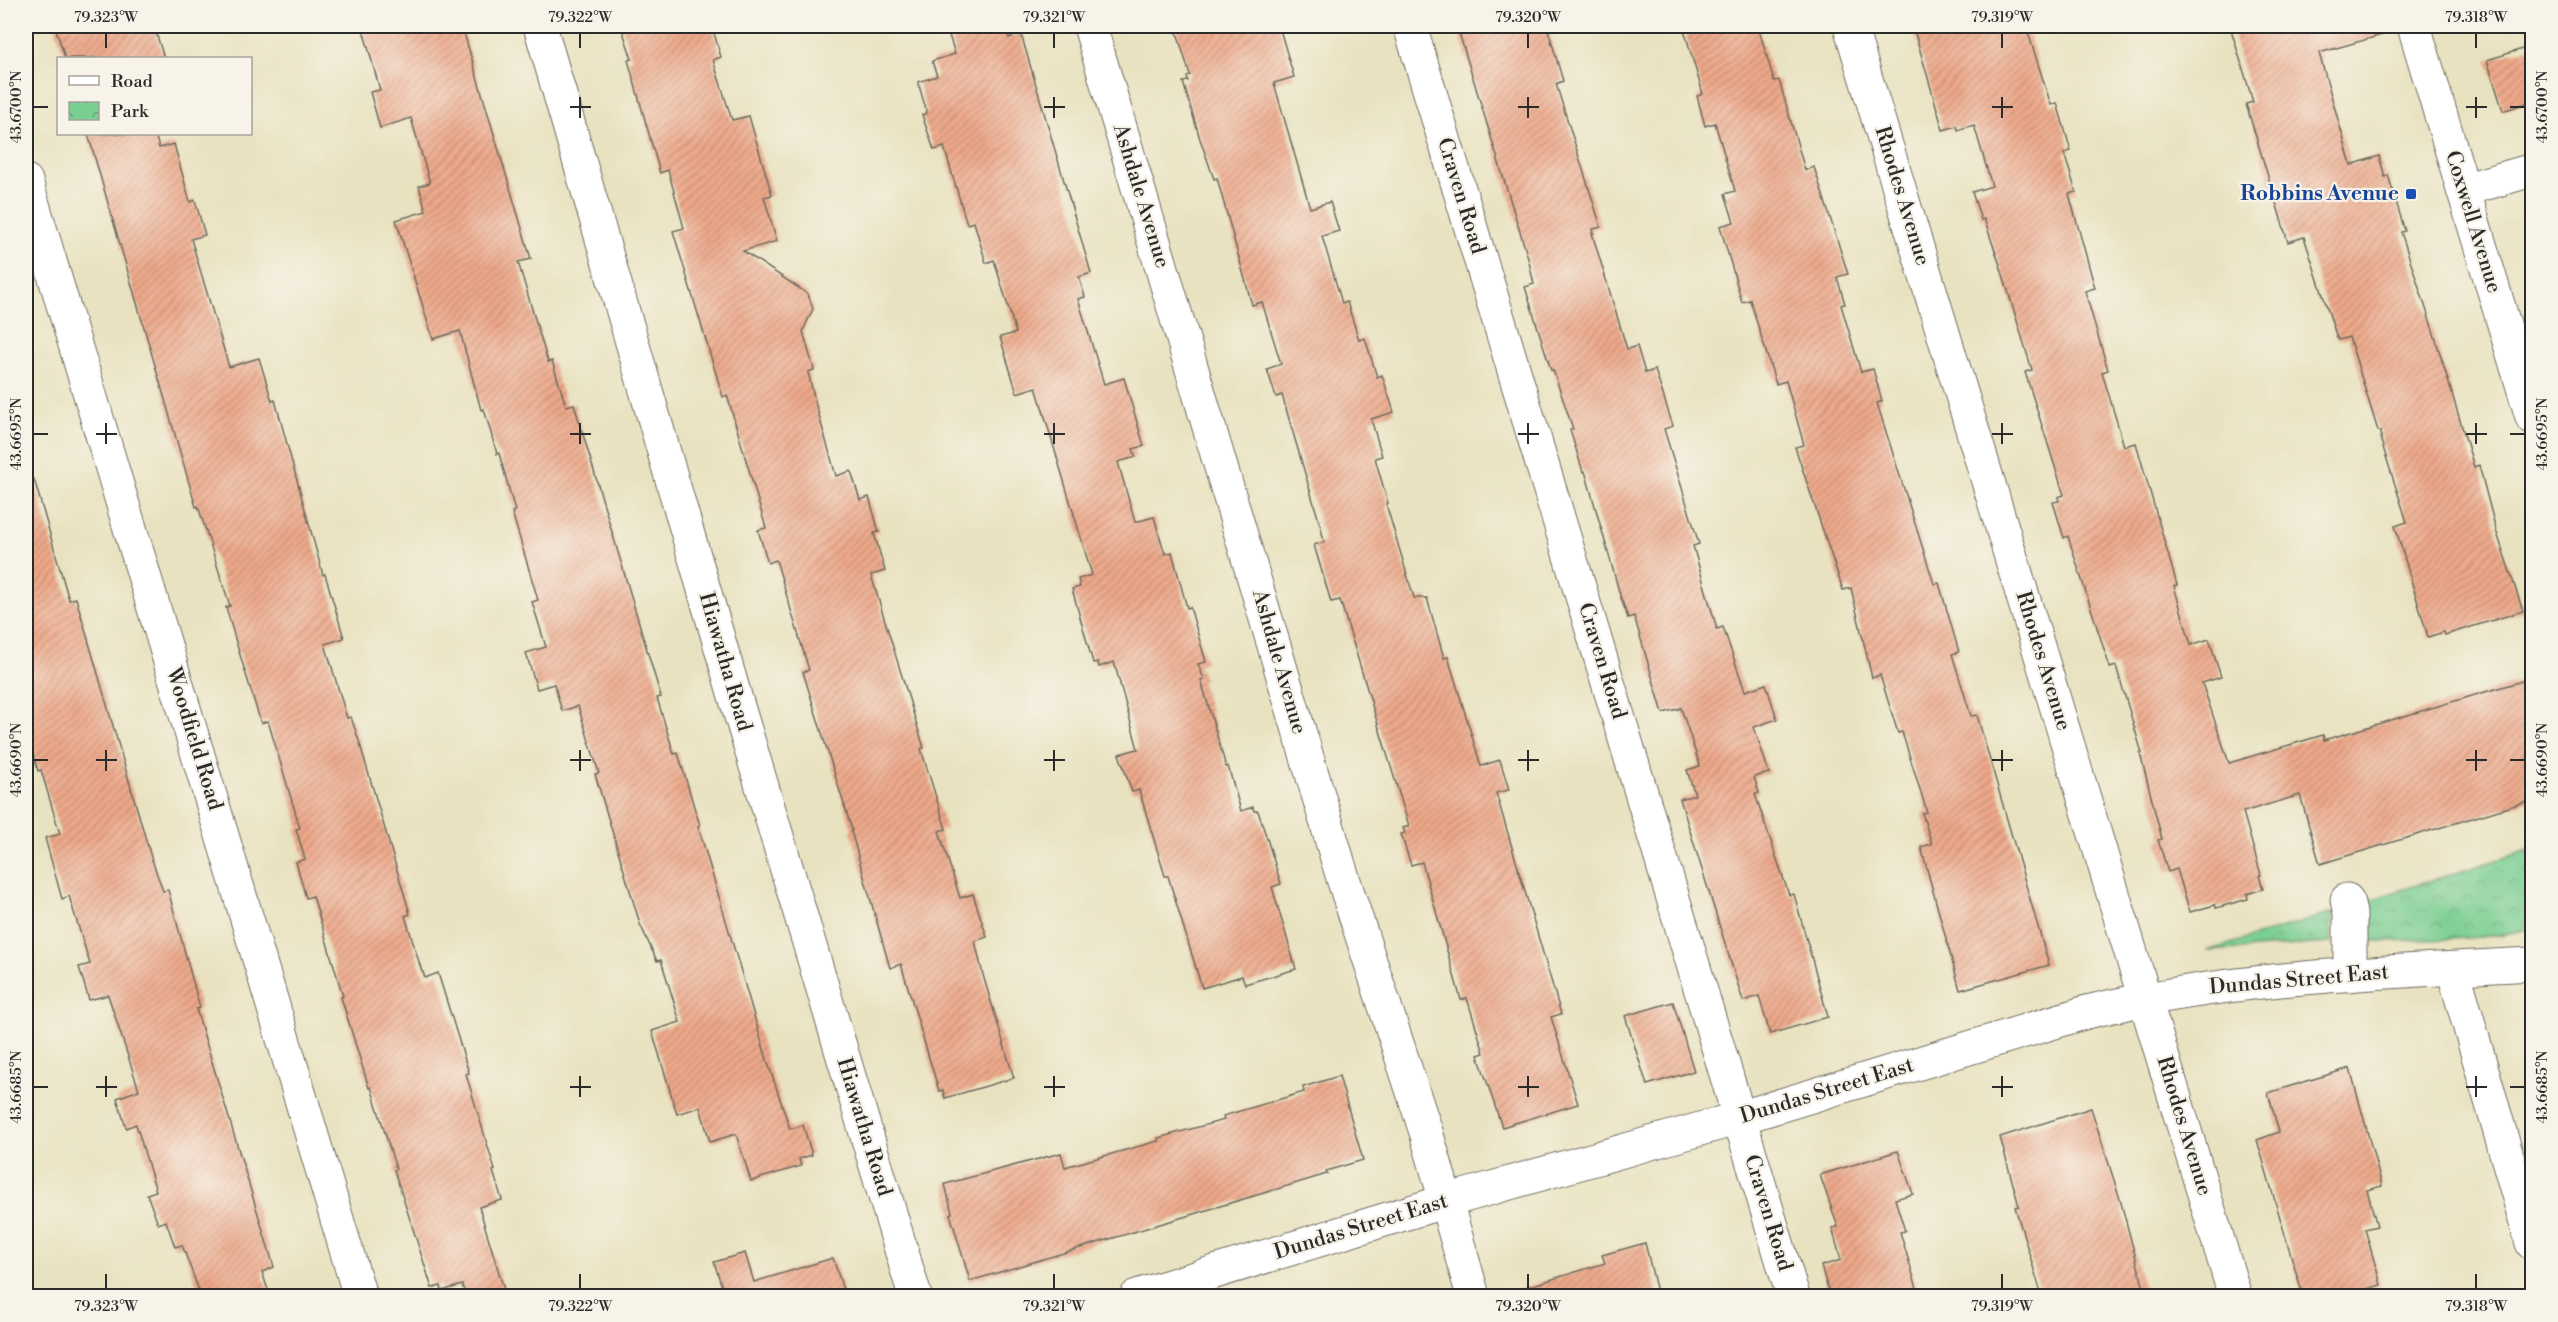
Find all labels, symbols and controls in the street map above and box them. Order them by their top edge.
text: 79.323°W [74,8,138,27]
text: 79.322°W [548,8,613,27]
text: 79.321°W [1023,8,1086,27]
text: 79.320°W [1495,8,1561,27]
text: 79.319°W [1971,8,2033,27]
text: 79.318°W [2445,8,2507,27]
legend [57,57,252,135]
text: Road [111,70,154,93]
text: 43.6700°N [7,71,26,143]
text: 43.6700°N [2533,71,2552,143]
text: Park [111,100,150,123]
street label: Ashdale Avenue [1106,120,1175,271]
street label: Rhodes Avenue [1869,123,1935,269]
street label: Craven Road [1431,135,1491,257]
street label: Coxwell Avenue [2439,148,2507,296]
place label: Robbins Avenue [2240,181,2399,207]
marker: Robbins Avenue [2404,187,2418,201]
text: 43.6695°N [7,398,26,470]
text: 43.6695°N [2533,398,2552,470]
street label: Ashdale Avenue [1246,586,1312,737]
street label: Rhodes Avenue [2010,588,2076,734]
street label: Hiawatha Road [693,590,757,735]
street label: Craven Road [1572,600,1632,722]
street label: Woodfield Road [160,664,228,814]
text: 43.6690°N [7,723,26,797]
text: 43.6690°N [2533,723,2552,797]
street label: Dundas Street East [2208,959,2390,1001]
text: 43.6685°N [7,1051,26,1123]
text: 43.6685°N [2533,1051,2552,1123]
street label: Dundas Street East [1737,1052,1917,1130]
street label: Rhodes Avenue [2151,1053,2217,1199]
street label: Hiawatha Road [831,1055,897,1199]
street label: Craven Road [1738,1152,1798,1274]
street label: Dundas Street East [1271,1188,1451,1266]
text: 79.323°W [74,1297,138,1316]
text: 79.322°W [548,1297,613,1316]
text: 79.321°W [1023,1297,1086,1316]
text: 79.320°W [1495,1297,1561,1316]
text: 79.319°W [1971,1297,2033,1316]
text: 79.318°W [2445,1297,2507,1316]

